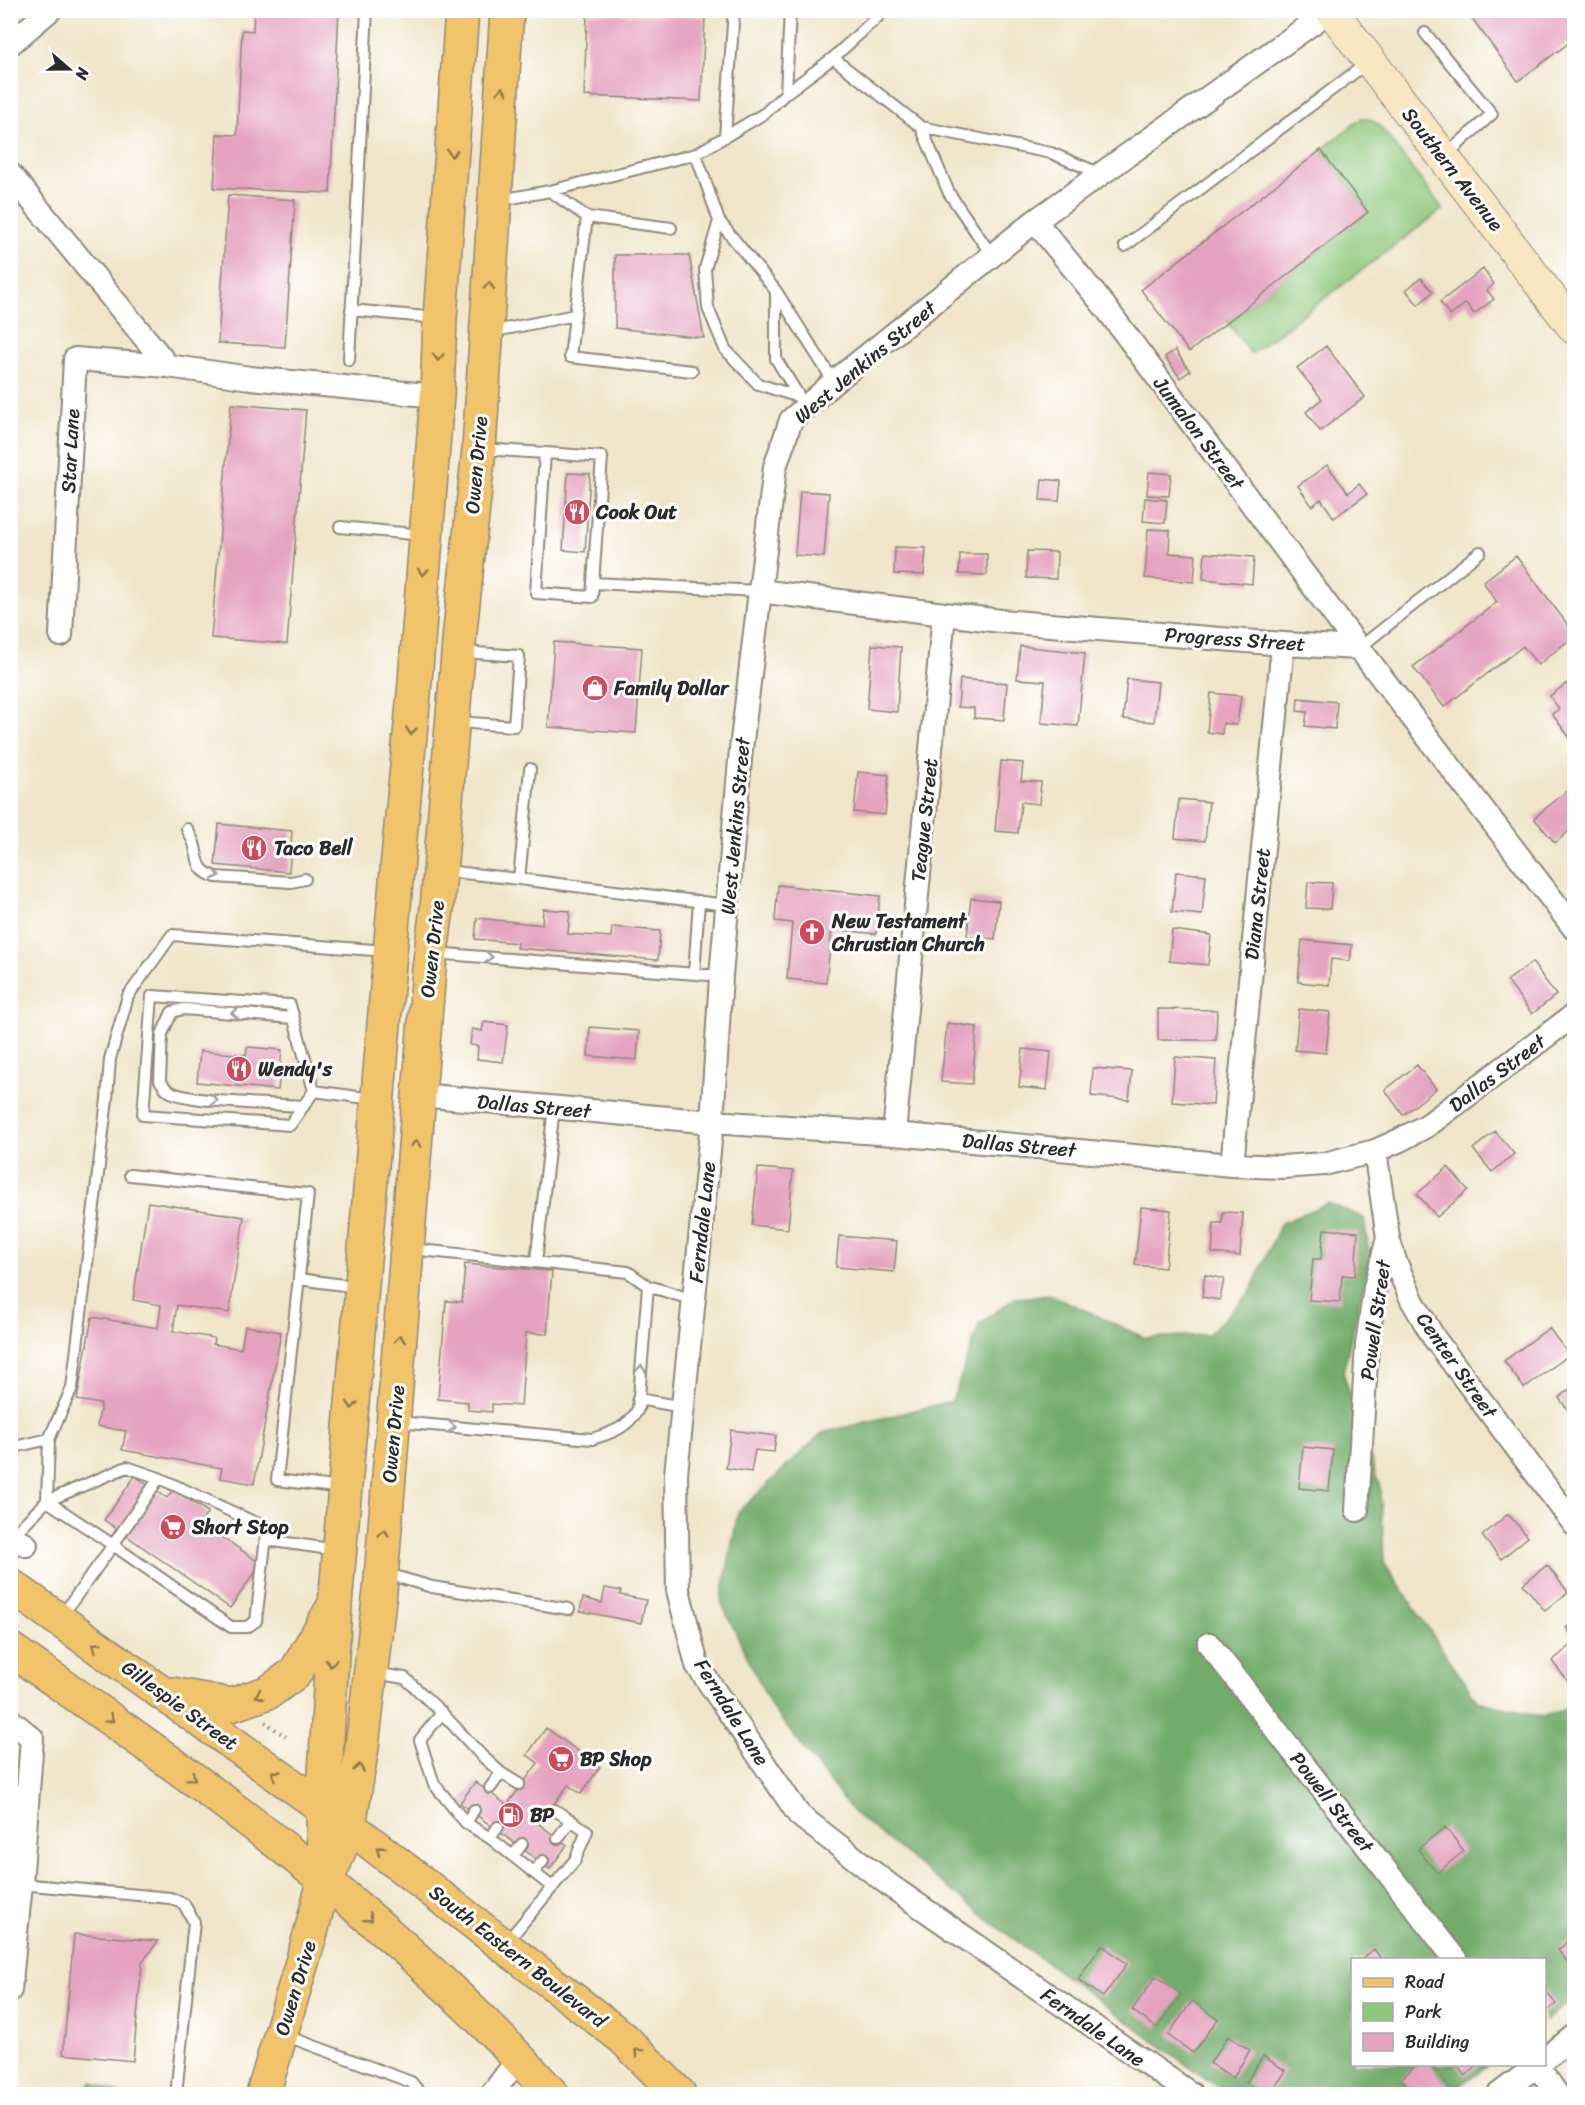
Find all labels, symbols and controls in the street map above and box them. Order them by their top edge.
north arrow [39,39,99,99]
text: N [67,63,98,85]
one-way arrow [495,87,508,96]
street label: Southern Avenue [1393,99,1513,240]
one-way arrow [446,148,459,157]
one-way arrow [482,281,495,290]
street label: West Jenkins Street [786,291,945,433]
one-way arrow [432,352,445,361]
street label: Jumalon Street [1143,368,1254,499]
street label: Star Lane [51,408,90,494]
street label: Owen Drive [455,415,498,515]
place label: Cook Out [595,495,677,530]
restaurant icon: Cook Out [562,497,592,527]
one-way arrow [417,568,430,577]
street label: Progress Street [1164,617,1307,662]
place label: Family Dollar [613,671,730,706]
shop icon: Family Dollar [580,673,610,703]
one-way arrow [405,726,418,735]
street label: West Jenkins Street [710,735,761,916]
street label: Teague Street [901,756,948,884]
place label: Taco Bell [274,831,354,866]
restaurant icon: Taco Bell [239,833,269,863]
street label: Diana Street [1234,846,1281,962]
one-way arrow [211,867,221,880]
street label: Owen Drive [410,898,455,999]
place label: New Testament Chrustian Church [831,904,985,962]
church icon: New Testament Chrustian Church [797,917,827,947]
one-way arrow [485,951,494,964]
one-way arrow [231,1007,240,1020]
street label: Dallas Street [1441,1024,1554,1122]
place label: Wendy's [258,1052,333,1087]
restaurant icon: Wendy's [224,1054,254,1084]
street label: Dallas Street [475,1084,593,1129]
one-way arrow [210,1093,219,1106]
street label: Dallas Street [960,1123,1078,1168]
one-way arrow [409,1140,422,1149]
street label: Ferndale Lane [679,1160,726,1284]
street label: Powell Street [1350,1257,1401,1382]
street label: Center Street [1407,1305,1507,1427]
one-way arrow [394,1334,407,1343]
one-way arrow [634,1365,647,1374]
street label: Owen Drive [372,1384,415,1484]
one-way arrow [346,1401,359,1410]
one-way arrow [447,1420,456,1433]
place label: Short Stop [191,1510,289,1545]
supermarket icon: Short Stop [158,1512,188,1542]
one-way arrow [378,1528,391,1537]
one-way arrow [92,1642,103,1653]
street label: Gillespie Street [114,1651,246,1760]
street label: Ferndale Lane [685,1651,779,1773]
one-way arrow [325,1659,338,1668]
one-way arrow [254,1688,265,1700]
one-way arrow [103,1712,114,1723]
place label: BP Shop [580,1742,652,1777]
supermarket icon: BP Shop [546,1744,576,1774]
street label: Powell Street [1281,1744,1383,1862]
one-way arrow [352,1764,364,1773]
one-way arrow [185,1770,196,1781]
one-way arrow [271,1770,282,1781]
place label: BP [530,1798,555,1833]
fuel station icon: BP [496,1800,526,1830]
one-way arrow [376,1846,387,1857]
street label: South Eastern Boulevard [421,1875,616,2038]
one-way arrow [362,1911,373,1922]
street label: Owen Drive [264,1936,327,2040]
legend [1351,1958,1546,2066]
text: Road [1405,1966,1445,1998]
street label: Ferndale Lane [1033,1978,1153,2077]
text: Park [1405,1996,1442,2028]
text: Building [1405,2026,1469,2058]
one-way arrow [635,2049,646,2060]

